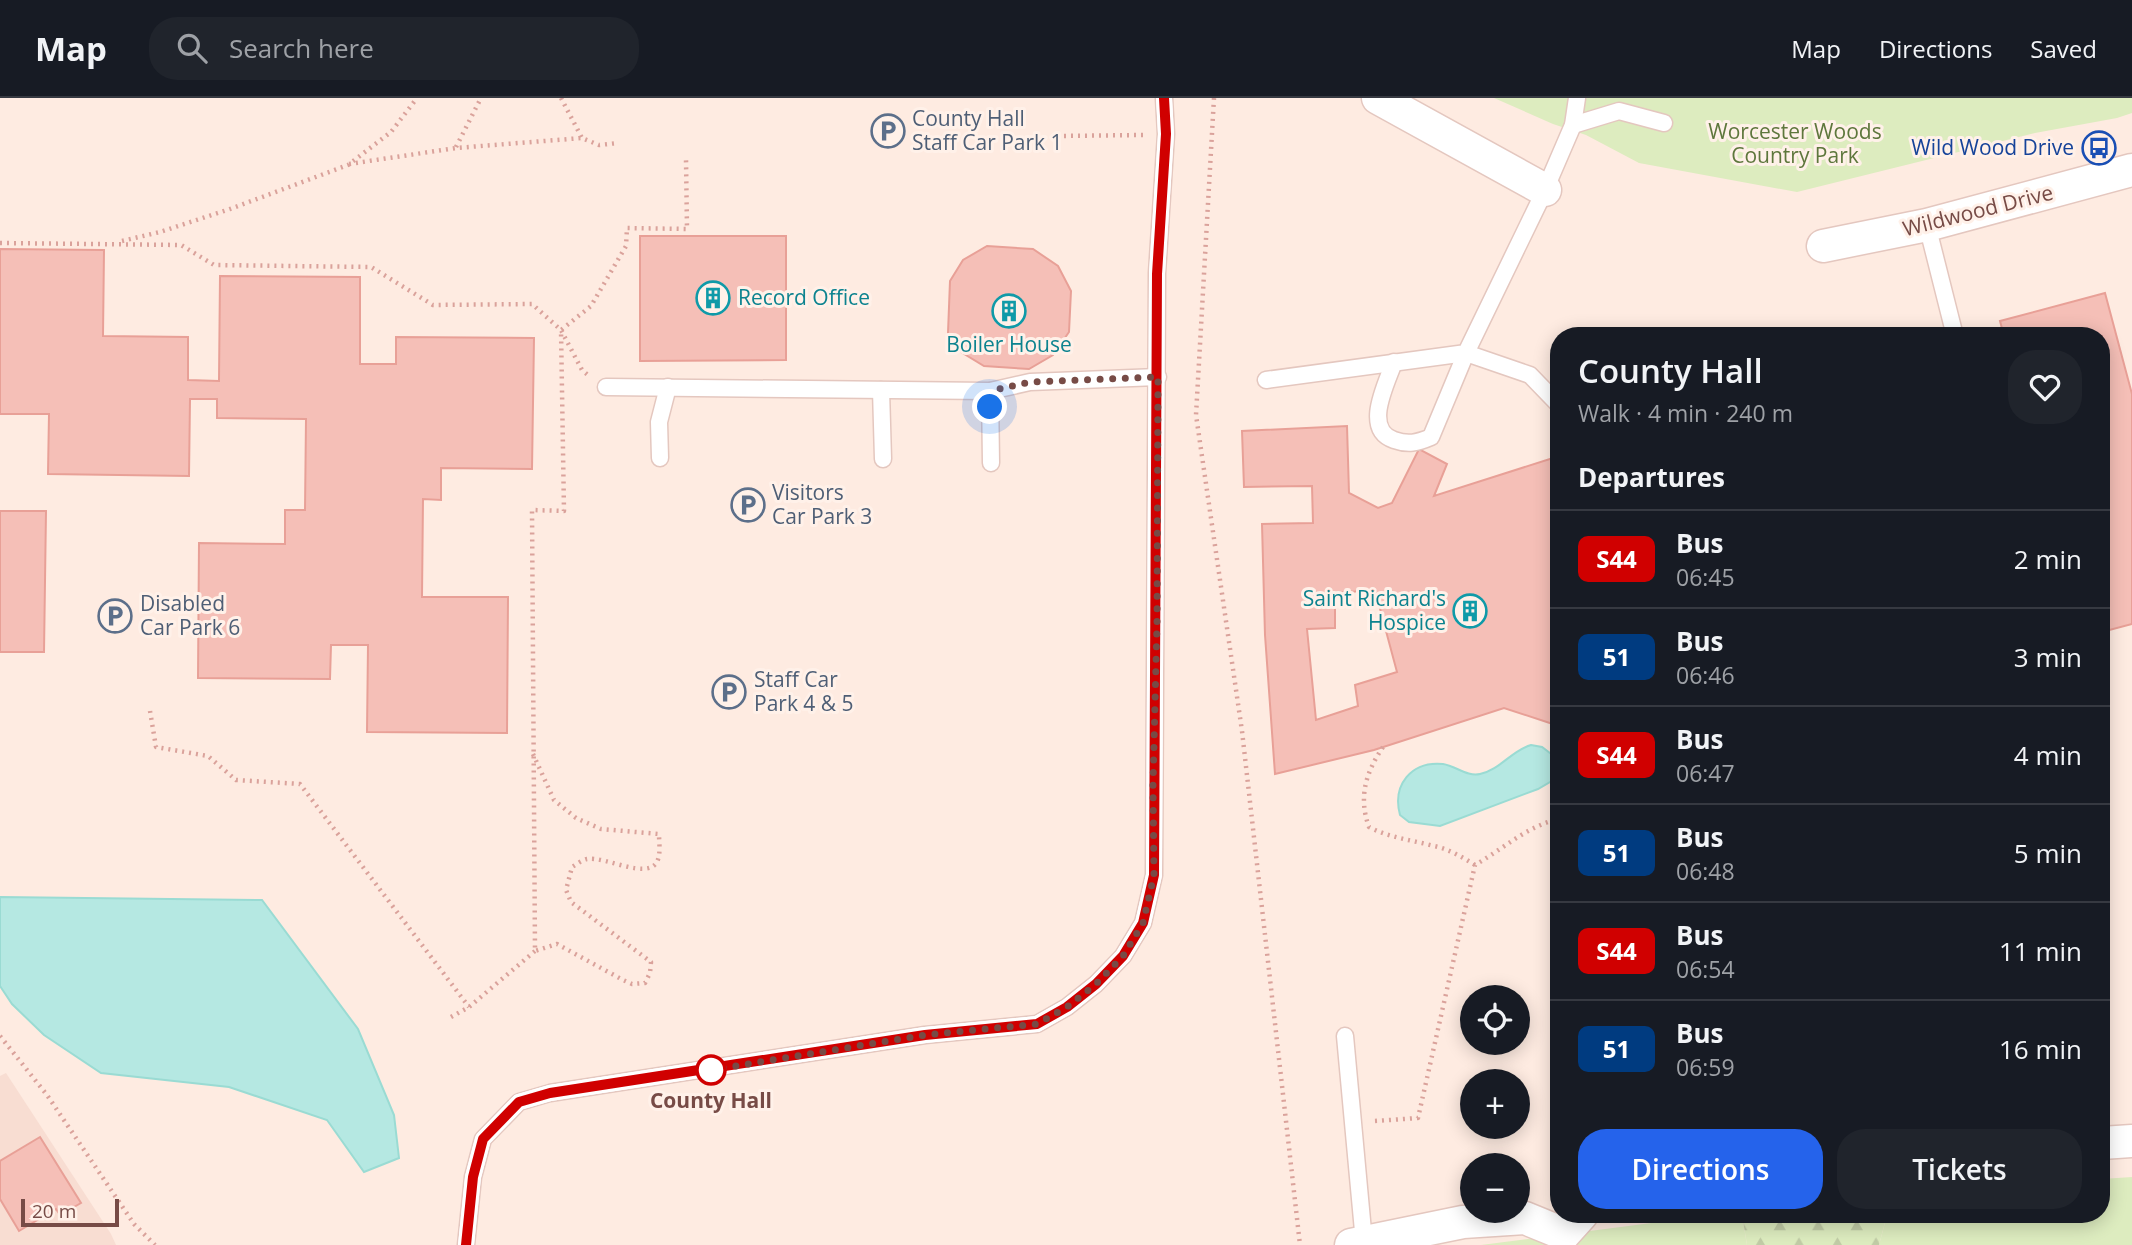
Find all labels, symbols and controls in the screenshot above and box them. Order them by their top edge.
search box [149,17,639,80]
text: Map [35,26,107,71]
icon: search [173,29,211,67]
text: Search here [229,30,374,66]
text: Map [1791,32,1841,65]
text: Directions [1879,32,1992,65]
text: Saved [2030,32,2097,65]
place label: County Hall Staff Car Park 1 [912,104,1063,156]
parking icon: County Hall Staff Car Park 1 [869,112,907,150]
park label: Worcester Woods Country Park [1708,117,1882,169]
bus stop icon: Wild Wood Drive [2080,129,2118,167]
place label: Wild Wood Drive [1911,133,2074,161]
street label: Wildwood Drive [1900,178,2056,242]
building icon: Record Office [694,279,732,317]
place label: Record Office [738,283,870,311]
building icon: Boiler House [990,292,1028,330]
place label: Boiler House [946,330,1072,358]
text: County Hall [1578,348,1763,393]
button: heart [2008,350,2082,424]
your location [972,389,1007,424]
text: Walk · 4 min · 240 m [1578,397,1793,429]
text: Departures [1578,459,1725,495]
place label: Visitors Car Park 3 [772,478,872,530]
parking icon: Visitors Car Park 3 [729,486,767,524]
text: Bus [1676,525,1723,561]
text: 2 min [2014,541,2082,577]
text: S44 [1596,542,1637,575]
text: 06:45 [1676,561,1735,593]
place label: Saint Richard's Hospice [1303,584,1446,636]
place label: Disabled Car Park 6 [140,589,240,641]
building icon: Saint Richard's Hospice [1451,592,1489,630]
parking icon: Disabled Car Park 6 [96,597,134,635]
text: Bus [1676,623,1723,659]
text: 3 min [2014,639,2082,675]
text: 51 [1603,640,1630,673]
text: 06:46 [1676,659,1735,691]
place label: Staff Car Park 4 & 5 [754,665,854,717]
parking icon: Staff Car Park 4 & 5 [710,673,748,711]
text: Bus [1676,721,1723,757]
text: 4 min [2014,737,2082,773]
text: S44 [1596,738,1637,771]
text: 06:47 [1676,757,1735,789]
text: Bus [1676,819,1723,855]
text: 5 min [2014,835,2082,871]
text: 51 [1603,836,1630,869]
text: 06:48 [1676,855,1735,887]
text: Bus [1676,917,1723,953]
text: 11 min [1999,933,2082,969]
text: S44 [1596,934,1637,967]
text: 06:54 [1676,953,1735,985]
map controls [1460,985,1530,1223]
button: locate [1460,985,1530,1055]
text: Bus [1676,1015,1723,1051]
text: 16 min [1999,1031,2082,1067]
text: 51 [1603,1032,1630,1065]
text: 06:59 [1676,1051,1735,1083]
marker: County Hall [696,1055,726,1085]
button: + [1460,1069,1530,1139]
place label: County Hall [650,1086,772,1114]
button: Directions [1578,1129,1823,1209]
button: Tickets [1837,1129,2082,1209]
button: − [1460,1153,1530,1223]
scale bar [21,1196,119,1228]
text: 20 m [32,1198,76,1224]

